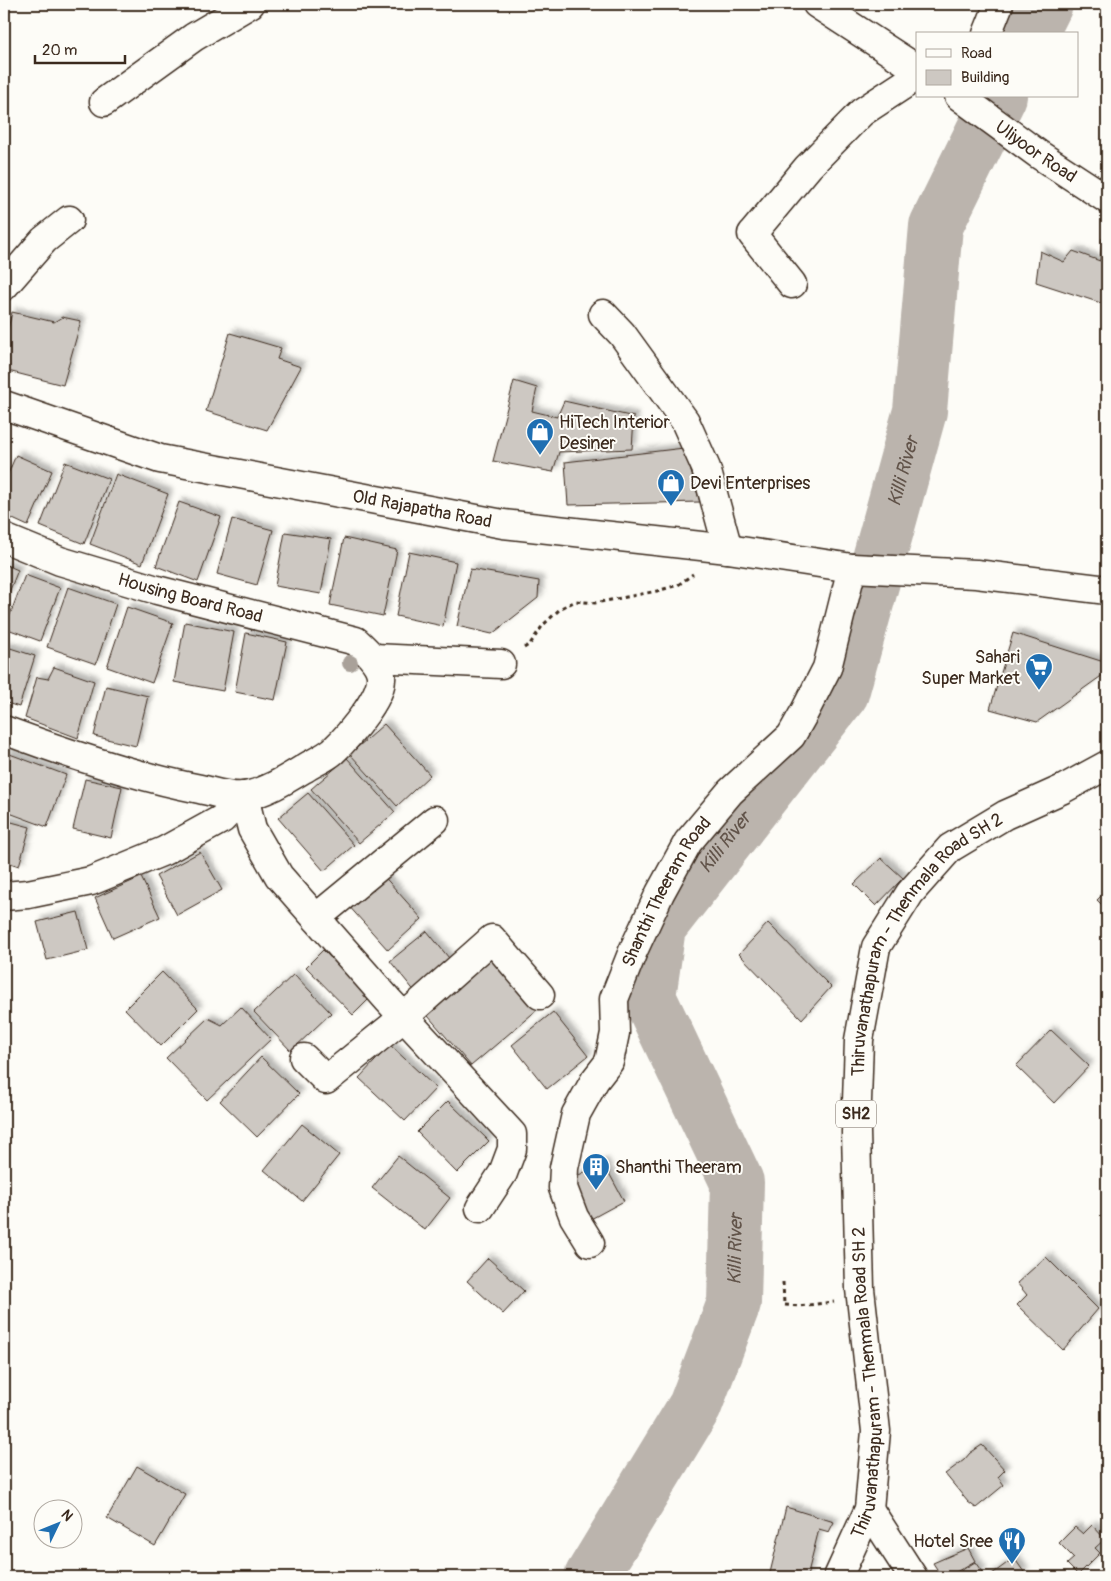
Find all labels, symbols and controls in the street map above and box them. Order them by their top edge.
scale bar [35,32,125,64]
legend [916,32,1078,98]
text: 20 m [42,41,77,60]
text: Road [961,44,992,63]
text: Building [961,68,1009,87]
street label: Uliyoor Road [991,115,1081,188]
place label: HiTech Interior Desiner [559,411,670,455]
shop icon: HiTech Interior Desiner [525,417,555,456]
water label: Killi River [882,432,925,509]
shop icon: Devi Enterprises [656,468,686,507]
place label: Devi Enterprises [690,472,810,495]
street label: Old Rajapatha Road [351,484,494,533]
street label: Housing Board Road [115,567,265,628]
place label: Sahari Super Market [921,646,1021,690]
supermarket icon: Sahari Super Market [1024,652,1054,691]
water label: Killi River [694,805,758,878]
street label: Thiruvanathapuram - Thenmala Road SH 2 [846,807,1007,1077]
street label: Shanthi Theeram Road [616,812,716,970]
road number: SH2 [836,1100,876,1128]
building icon: Shanthi Theeram [581,1152,611,1191]
place label: Shanthi Theeram [615,1156,742,1179]
water label: Killi River [722,1211,748,1285]
street label: Thiruvanathapuram - Thenmala Road SH 2 [846,1226,888,1542]
north arrow [32,1498,82,1548]
text: N [58,1506,77,1525]
restaurant icon: Hotel Sree [997,1526,1027,1565]
place label: Hotel Sree [913,1530,993,1553]

